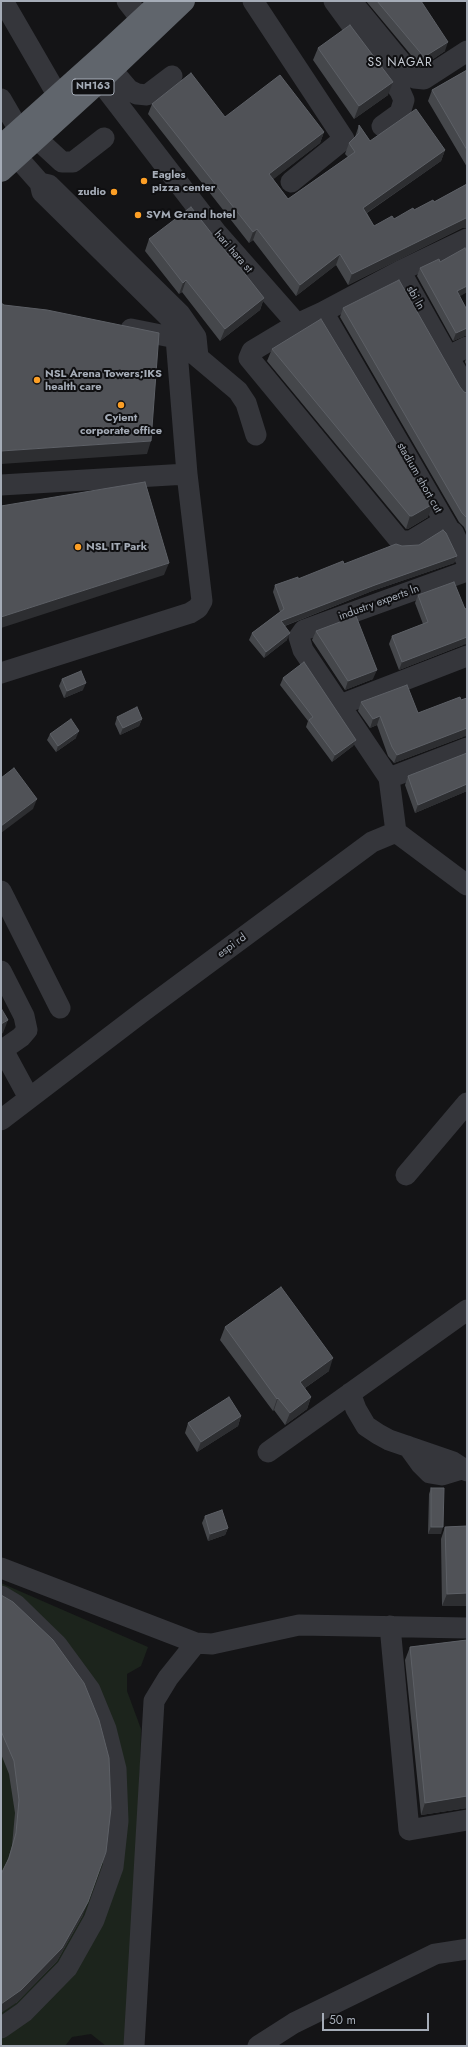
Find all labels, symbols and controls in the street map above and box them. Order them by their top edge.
district label: SS NAGAR [367,56,433,70]
road number: NH163 [72,79,114,95]
place label: Eagles pizza center [152,168,215,194]
marker: Eagles pizza center [139,176,149,186]
place label: zudio [78,185,106,199]
marker: zudio [109,187,119,197]
place label: SVM Grand hotel [146,208,235,222]
marker: SVM Grand hotel [133,210,143,220]
street label: hari hara st [211,228,255,276]
street label: sbi ln [403,284,427,312]
place label: NSL Arena Towers;IKS health care [45,367,162,393]
marker: NSL Arena Towers;IKS health care [32,375,42,385]
marker: Cyient corporate office [116,400,126,410]
place label: Cyient corporate office [80,411,162,437]
street label: stadium short cut [394,441,444,515]
place label: NSL IT Park [86,540,147,554]
marker: NSL IT Park [73,542,83,552]
street label: industry experts ln [337,582,421,624]
street label: espi rd [215,931,249,961]
scale bar [324,2005,431,2031]
text: 50 m [329,2011,356,2029]

